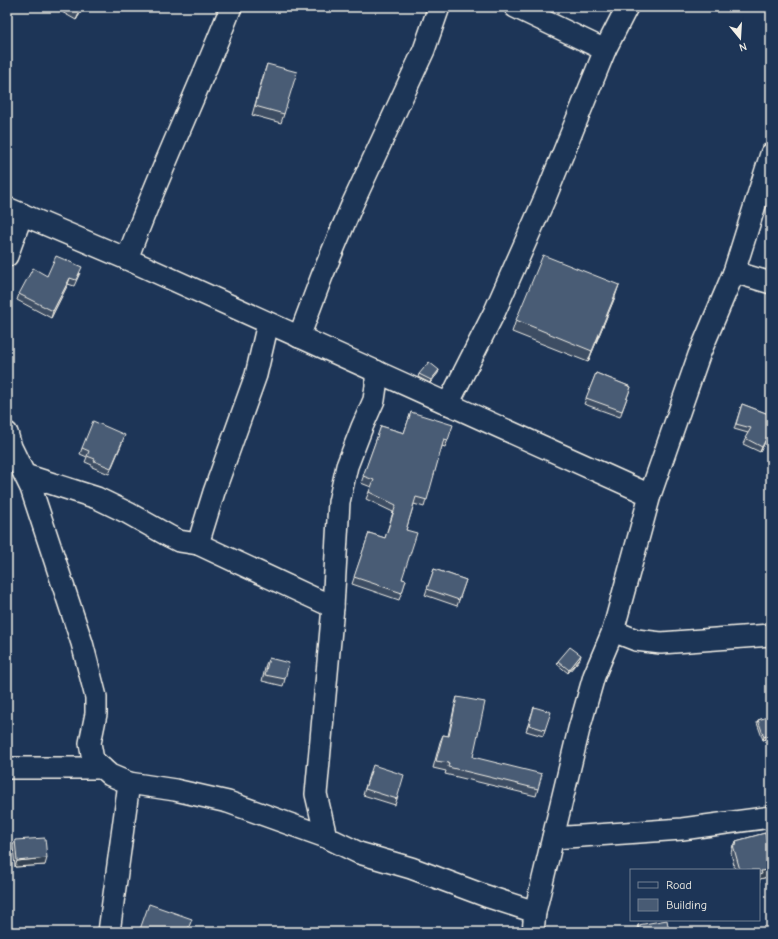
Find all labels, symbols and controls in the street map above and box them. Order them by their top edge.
north arrow [720,18,760,58]
text: N [738,40,748,54]
legend [630,869,760,921]
text: Road [666,878,692,892]
text: Building [666,898,707,912]

